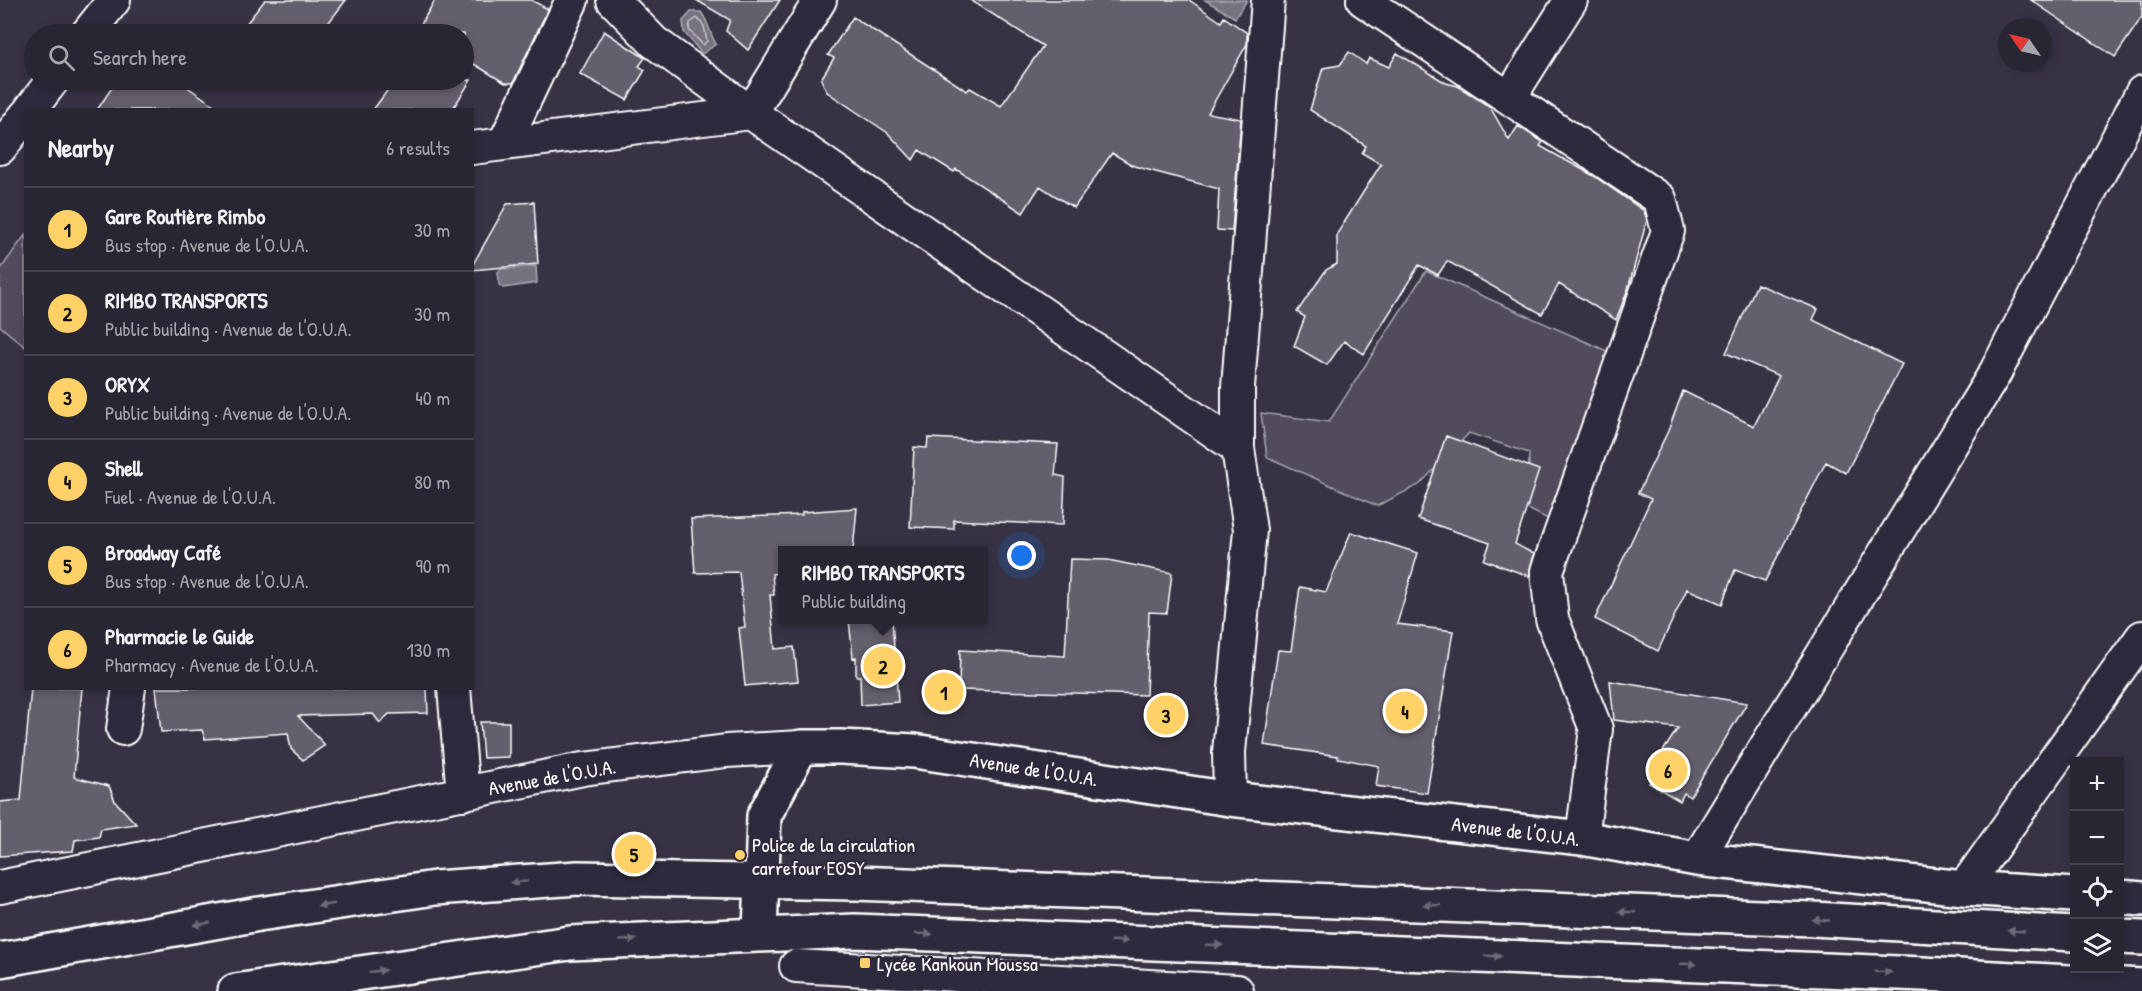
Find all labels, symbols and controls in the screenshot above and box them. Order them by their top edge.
north arrow [1998,18,2052,72]
search box [24,24,474,90]
icon: search [45,41,78,74]
text: Search here [93,42,187,72]
text: Nearby [48,130,114,165]
text: 6 results [386,134,450,161]
text: Gare Routière Rimbo [105,201,265,231]
text: 1 [64,216,71,243]
text: 30 m [414,216,450,243]
text: Bus stop · Avenue de l'O.U.A. [105,231,309,258]
text: RIMBO TRANSPORTS [105,285,268,315]
text: 2 [63,300,72,327]
text: 30 m [414,300,450,327]
text: Public building · Avenue de l'O.U.A. [105,315,351,342]
text: ORYX [105,369,150,399]
text: 3 [63,384,72,411]
text: 40 m [415,384,450,411]
text: Public building · Avenue de l'O.U.A. [105,399,351,426]
text: Shell [105,453,143,483]
text: 4 [64,468,71,495]
text: 80 m [414,468,450,495]
text: Fuel · Avenue de l'O.U.A. [105,483,276,510]
text: Broadway Café [105,537,221,567]
your location [1007,541,1036,570]
popup [778,546,988,624]
text: 5 [63,552,72,579]
text: 90 m [416,552,450,579]
text: RIMBO TRANSPORTS [802,557,964,587]
text: Bus stop · Avenue de l'O.U.A. [105,567,309,594]
text: Public building [802,587,906,614]
text: Pharmacie le Guide [105,621,254,651]
text: 6 [64,636,71,663]
text: 130 m [407,636,450,663]
pin: 2 [864,644,902,688]
text: Pharmacy · Avenue de l'O.U.A. [105,651,318,678]
pin: 1 [924,670,964,714]
pin: 4 [1386,688,1424,734]
pin: 3 [1146,692,1186,738]
street label: Avenue de l'O.U.A. [968,746,1100,792]
pin: 6 [1648,748,1688,792]
street label: Avenue de l'O.U.A. [486,753,618,801]
map controls [2070,757,2124,973]
button: + [2070,757,2124,811]
street label: Avenue de l'O.U.A. [1450,810,1582,852]
button: − [2070,811,2124,865]
place label: Police de la circulation carrefour EOSY [752,831,915,881]
pin: 5 [614,832,654,876]
marker: Police de la circulation carrefour EOSY [733,848,747,862]
button: locate [2070,865,2124,919]
one-way arrow [510,877,529,887]
one-way arrow [316,900,335,909]
one-way arrow [1422,900,1441,909]
one-way arrow [1617,908,1636,917]
one-way arrow [1812,915,1831,925]
button: layers [2070,919,2124,973]
one-way arrow [192,920,211,929]
one-way arrow [2007,926,2026,936]
one-way arrow [914,929,933,938]
one-way arrow [619,935,638,944]
one-way arrow [1109,937,1128,946]
one-way arrow [1205,941,1224,950]
place label: Lycée Kankoun Moussa [877,950,1038,977]
one-way arrow [1483,952,1502,961]
marker: Lycée Kankoun Moussa [858,956,872,970]
one-way arrow [1678,960,1697,969]
one-way arrow [367,966,386,975]
one-way arrow [1873,968,1892,977]

